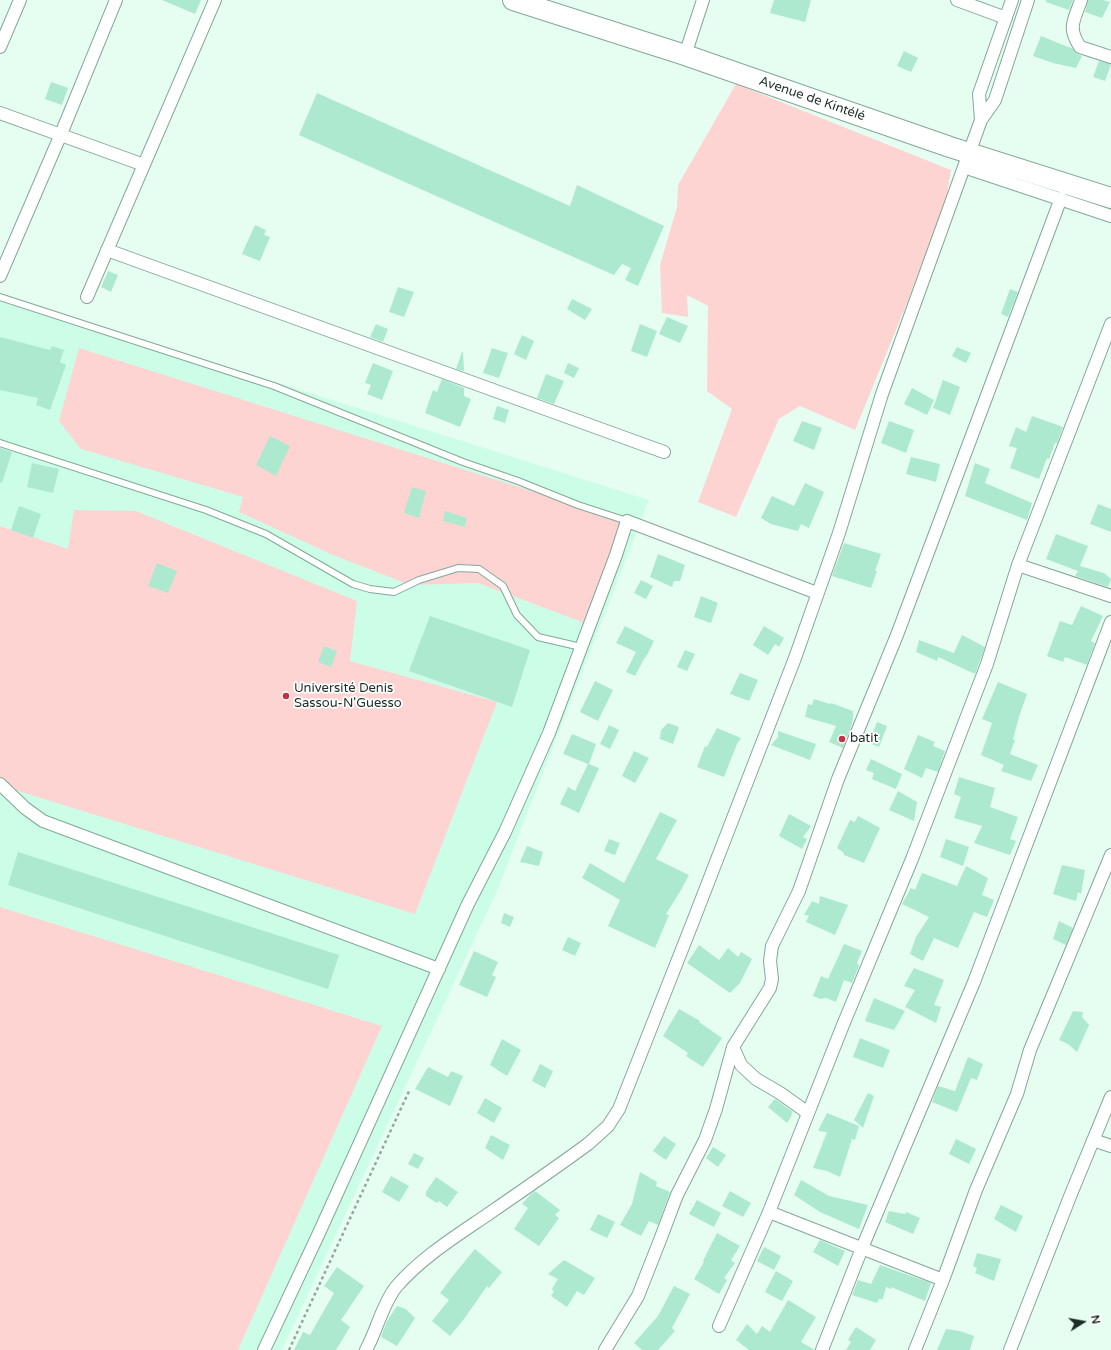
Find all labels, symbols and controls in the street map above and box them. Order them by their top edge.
street label: Avenue de Kintélé [757,73,867,125]
place label: Université Denis Sassou-N'Guesso [294,681,402,712]
marker: Université Denis Sassou-N'Guesso [281,691,291,701]
place label: batit [850,731,879,747]
marker: batit [837,734,847,744]
north arrow [1063,1302,1103,1342]
text: N [1088,1314,1102,1325]

